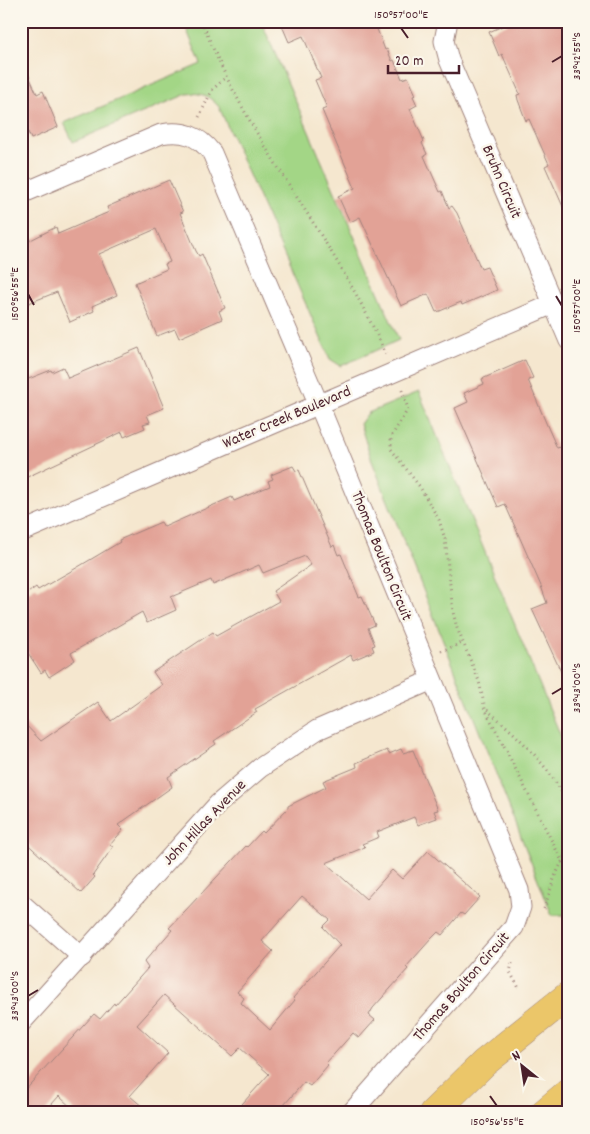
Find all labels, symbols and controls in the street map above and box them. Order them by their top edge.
text: 150°57'00"E [374,7,428,24]
text: 33°42'55"S [569,32,586,80]
scale bar [388,42,459,74]
text: 20 m [395,51,423,73]
street label: Bruhn Circuit [475,142,527,222]
text: 150°56'55"E [7,267,24,321]
text: 150°57'00"E [569,279,586,333]
street label: Water Creek Boulevard [219,381,355,455]
street label: Thomas Boulton Circuit [344,488,418,624]
text: 33°43'00"S [569,663,586,713]
street label: John Hillas Avenue [158,775,252,871]
street label: Thomas Boulton Circuit [408,927,516,1047]
text: 33°43'00"S [7,971,24,1021]
north arrow [498,1042,548,1092]
text: N [509,1046,525,1067]
text: 150°56'55"E [470,1114,524,1131]

